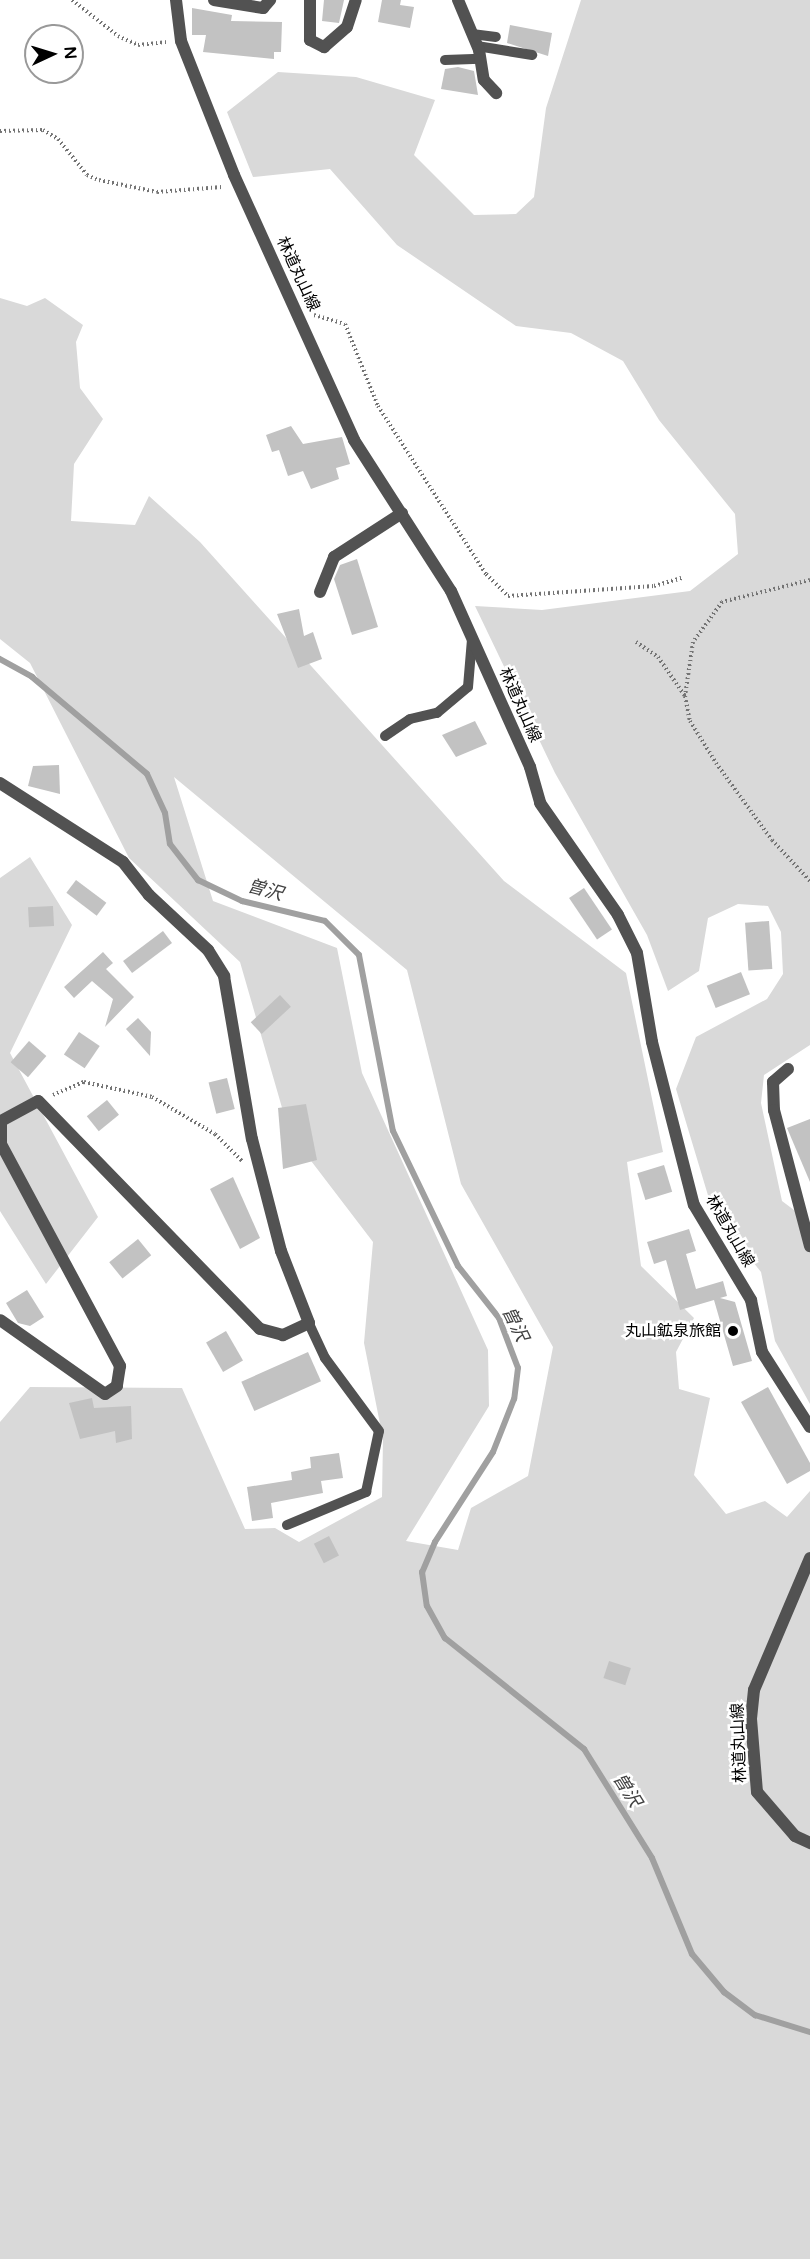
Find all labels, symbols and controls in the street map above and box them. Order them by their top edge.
north arrow [24,24,84,84]
text: N [60,46,80,60]
street label: 林道丸山線 [272,234,324,314]
street label: 林道丸山線 [495,665,545,745]
water label: 曽沢 [245,875,285,905]
street label: 林道丸山線 [702,1192,758,1270]
water label: 曽沢 [497,1303,533,1345]
place label: 丸山鉱泉旅館 [625,1321,721,1341]
marker: 丸山鉱泉旅館 [726,1324,740,1338]
street label: 林道丸山線 [728,1703,750,1783]
water label: 曽沢 [608,1769,646,1811]

